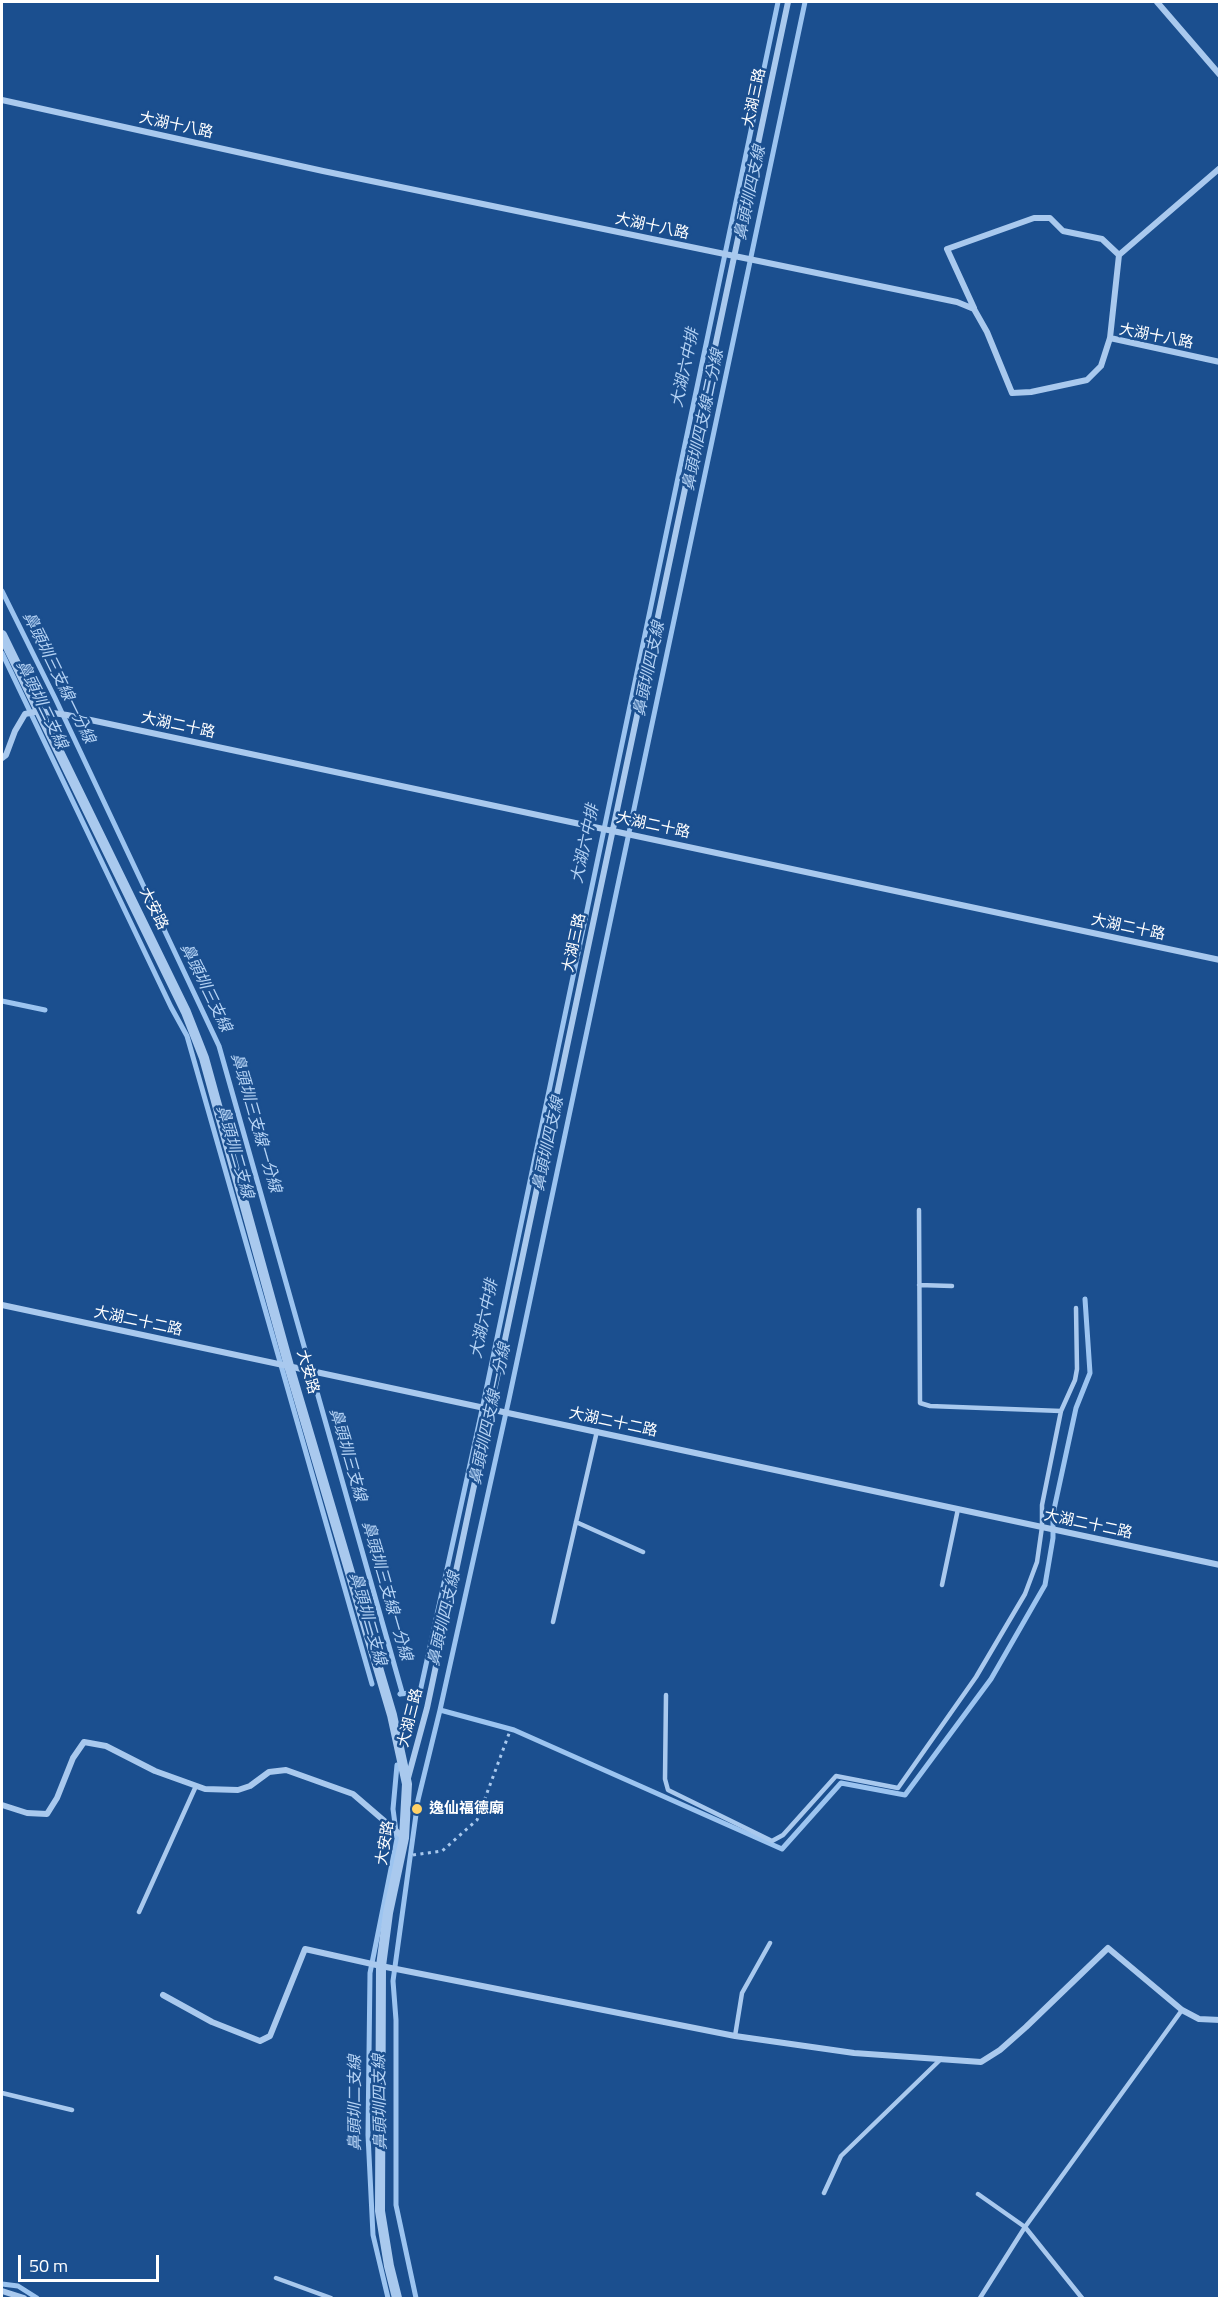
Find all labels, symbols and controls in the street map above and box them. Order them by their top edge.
street label: 大湖三路 [740,67,770,129]
street label: 大湖十八路 [137,109,215,143]
water label: 鼻頭圳四支線 [732,144,770,242]
street label: 大湖十八路 [613,210,691,244]
street label: 大湖十八路 [1117,321,1195,353]
water label: 大湖六中排 [668,327,704,409]
water label: 鼻頭圳四支線二分線 [680,348,728,492]
water label: 鼻頭圳三支線一分線 [18,609,98,747]
water label: 鼻頭圳四支線 [631,620,669,718]
water label: 鼻頭圳二支線 [11,658,71,752]
street label: 大湖二十路 [139,709,217,743]
water label: 大湖六中排 [568,803,604,885]
street label: 大湖二十路 [614,809,692,843]
street label: 大安路 [135,885,171,933]
street label: 大湖二十路 [1089,911,1167,945]
street label: 大湖三路 [560,912,590,974]
water label: 鼻頭圳三支線 [175,941,235,1035]
water label: 鼻頭圳三支線一分線 [226,1051,284,1195]
water label: 鼻頭圳四支線 [530,1095,568,1193]
water label: 鼻頭圳二支線 [212,1103,256,1201]
water label: 大湖六中排 [467,1278,503,1360]
street label: 大湖二十二路 [92,1304,184,1340]
water label: 鼻頭圳四支線一分線 [467,1342,515,1486]
street label: 大安路 [292,1348,322,1396]
street label: 大湖二十二路 [567,1405,659,1441]
water label: 鼻頭圳三支線 [325,1406,369,1504]
street label: 大湖二十二路 [1042,1507,1134,1543]
water label: 鼻頭圳三支線一分線 [357,1519,415,1663]
water label: 鼻頭圳二支線 [345,1570,389,1668]
water label: 鼻頭圳四支線 [425,1570,465,1668]
street label: 大湖三路 [395,1687,427,1749]
place label: 逸仙福德廟 [429,1800,504,1818]
marker: 逸仙福德廟 [410,1802,424,1816]
street label: 大安路 [374,1819,398,1867]
water label: 鼻頭圳四支線 [371,2054,391,2150]
water label: 鼻頭圳二支線 [346,2055,366,2151]
scale bar [21,2243,162,2281]
text: 50 m [29,2252,68,2279]

